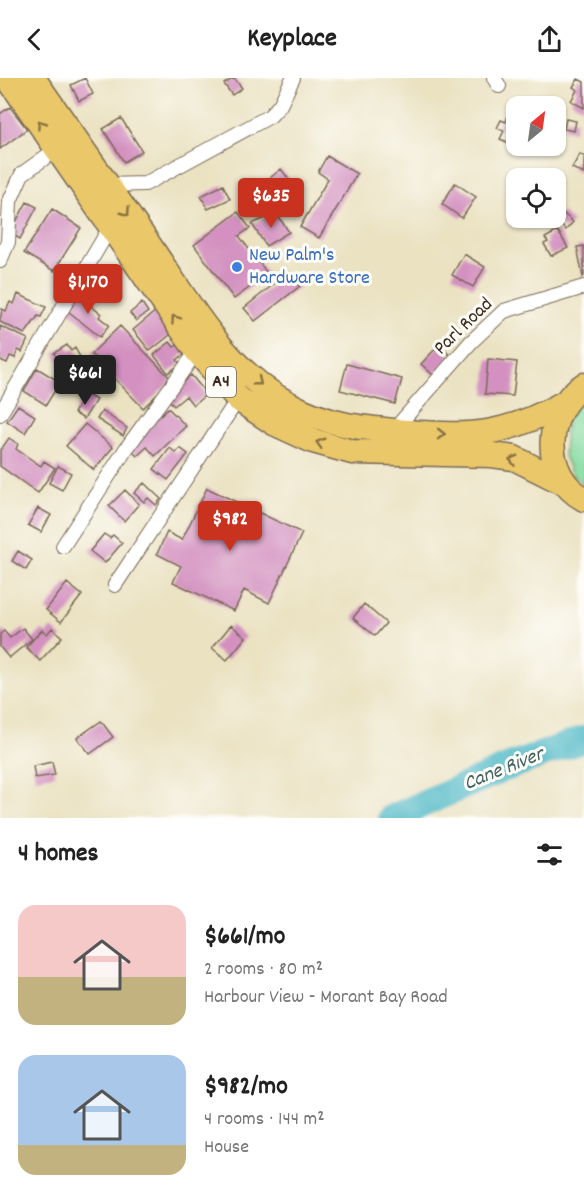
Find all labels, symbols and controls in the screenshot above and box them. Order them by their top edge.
text: Keyplace [247,20,337,59]
icon: back [18,23,51,56]
icon: share [533,23,566,56]
north arrow [506,96,566,156]
map controls [506,96,566,228]
one-way arrow [37,120,48,131]
button: locate [506,168,566,228]
pin: $635 [235,178,307,229]
text: $635 [252,183,290,211]
one-way arrow [119,206,130,217]
place label: New Palm's Hardware Store [249,242,370,293]
marker: New Palm's Hardware Store [230,260,244,274]
pin: $1,170 [39,264,137,315]
text: $1,170 [67,269,109,297]
street label: Parl Road [428,292,500,362]
one-way arrow [171,315,182,326]
pin: $661 [49,355,121,406]
text: $661 [68,360,102,388]
road number: A4 [206,367,236,397]
one-way arrow [251,375,262,386]
one-way arrow [437,428,446,440]
one-way arrow [315,438,326,450]
one-way arrow [508,454,518,467]
pin: $982 [194,501,266,552]
text: $982 [212,506,248,534]
water label: Cane River [460,740,551,800]
text: 4 homes [18,836,98,873]
icon: filters [533,838,566,871]
text: $661/mo [204,919,285,956]
icon: home [66,929,138,1001]
text: 2 rooms · 80 m² [204,956,323,984]
text: Harbour View - Morant Bay Road [204,984,448,1012]
text: $982/mo [204,1069,288,1106]
icon: home [66,1079,138,1151]
text: 4 rooms · 144 m² [204,1106,325,1134]
text: House [204,1134,249,1162]

